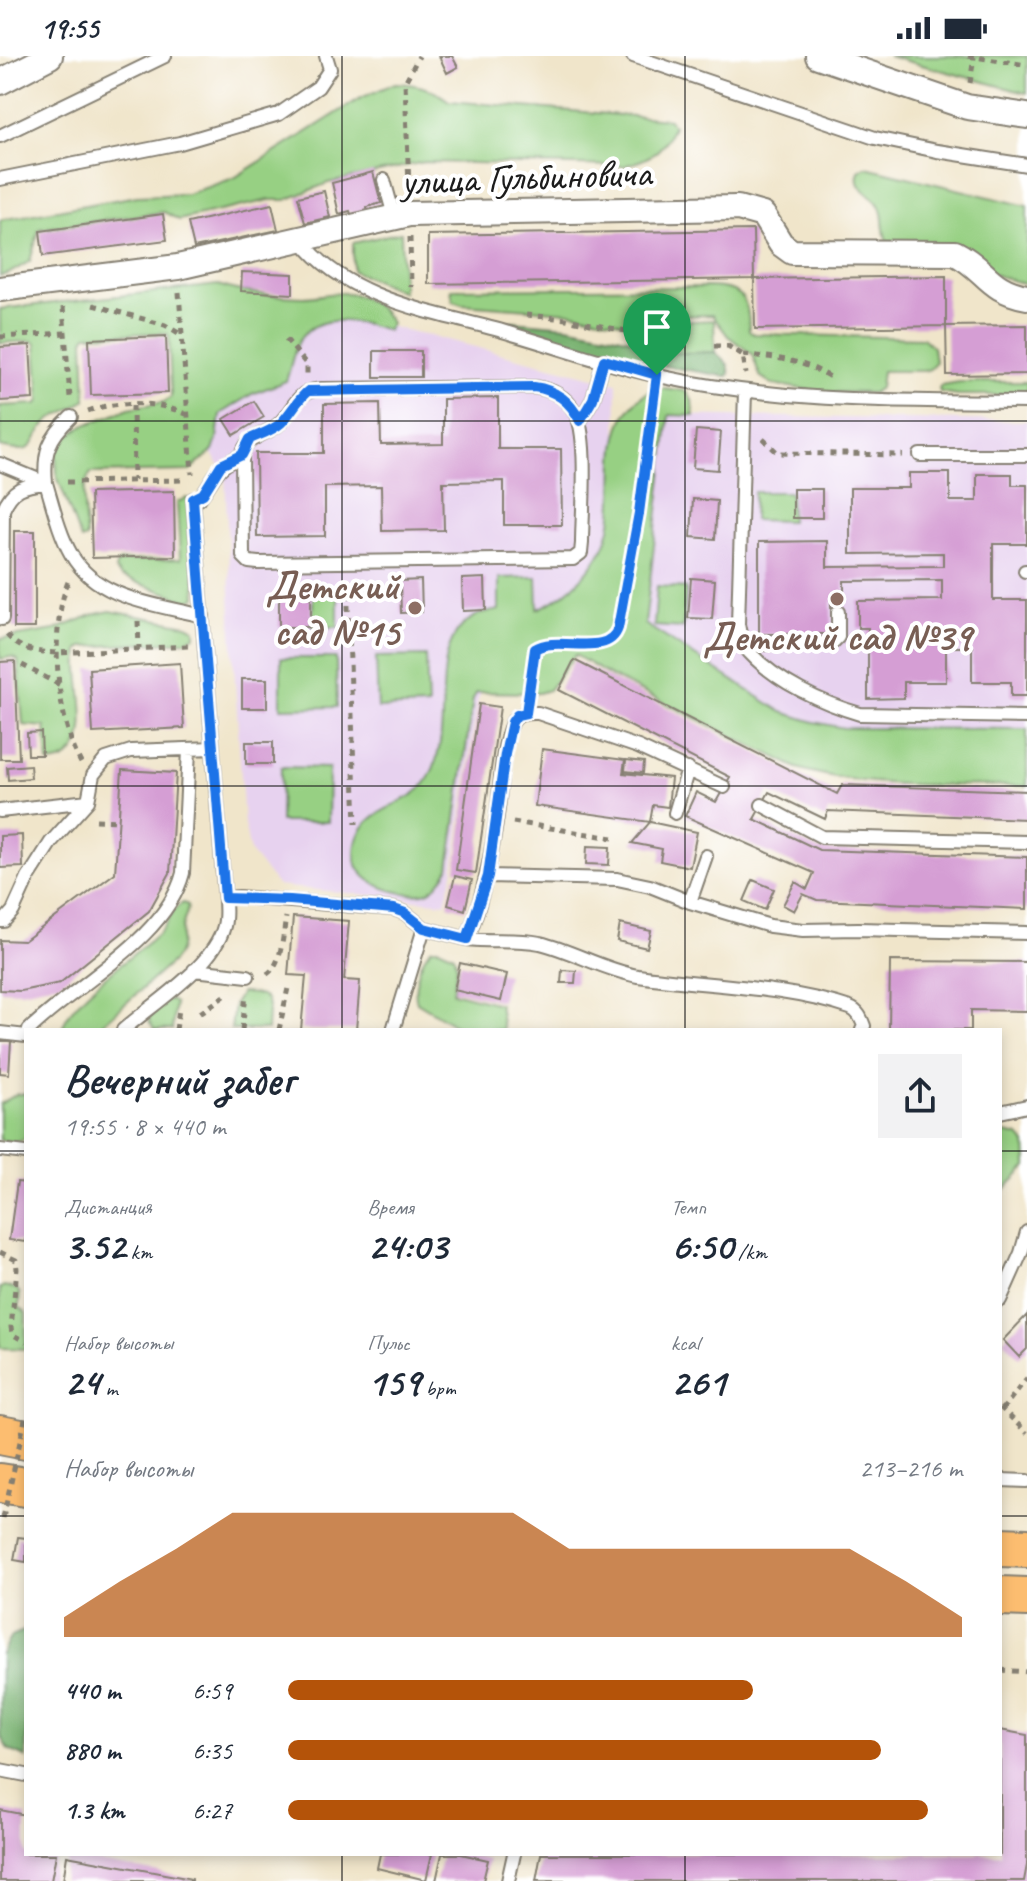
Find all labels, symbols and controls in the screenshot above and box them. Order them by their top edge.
text: 19:55 [40,9,99,47]
street label: улица Гульбиновича [398,148,655,206]
pin [623,293,691,375]
icon: arrive [635,305,679,349]
place label: Детский сад №15 [266,561,403,657]
marker: Детский сад №39 [828,590,846,608]
marker: Детский сад №15 [406,599,424,617]
place label: Детский сад №39 [703,612,975,662]
text: Вечерний забег [64,1052,294,1107]
button: share [878,1054,962,1138]
text: 19:55 · 8 × 440 m [64,1110,225,1143]
text: Дистанция [64,1193,152,1221]
text: Время [367,1193,414,1221]
text: Темп [671,1193,706,1221]
text: 3.52 [64,1221,125,1271]
text: 24:03 [367,1221,447,1271]
text: 6:50 [671,1221,733,1271]
text: km [125,1238,152,1266]
text: /km [733,1238,767,1266]
text: Набор высоты [64,1329,173,1357]
text: Пульс [367,1329,410,1357]
text: kcal [671,1329,700,1357]
text: 24 [64,1357,100,1407]
text: 159 [367,1357,420,1407]
text: 261 [671,1357,726,1407]
text: m [100,1374,118,1402]
text: bpm [420,1374,456,1402]
text: Набор высоты [64,1452,193,1485]
text: 213–216 m [859,1452,962,1485]
text: 440 m [64,1674,120,1707]
text: 6:59 [192,1674,232,1707]
text: 880 m [64,1734,120,1767]
text: 6:35 [192,1734,232,1767]
text: 1.3 km [64,1794,124,1827]
text: 6:27 [192,1794,232,1827]

